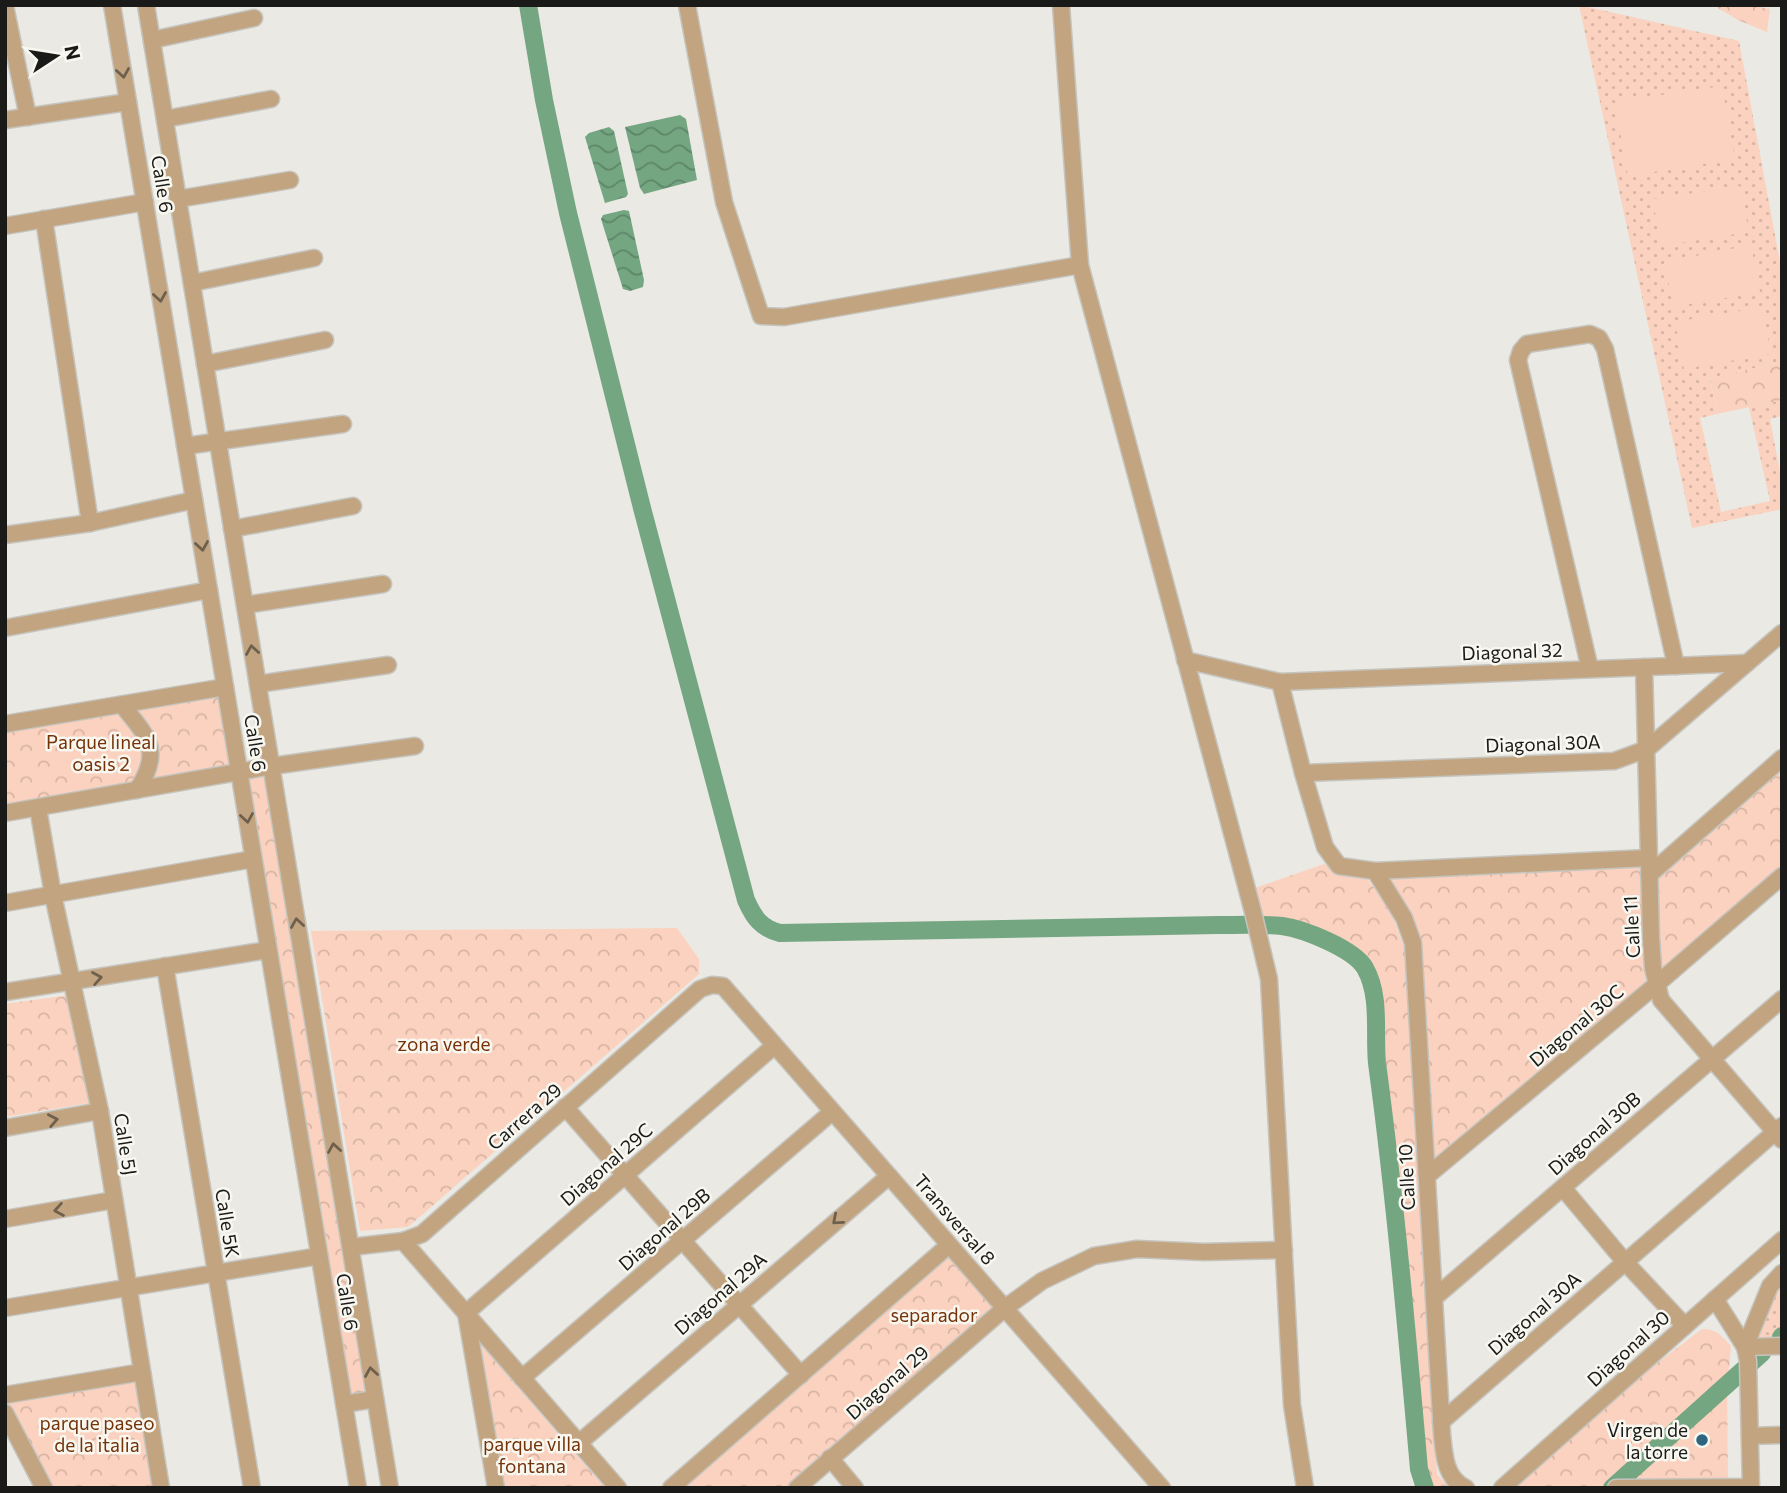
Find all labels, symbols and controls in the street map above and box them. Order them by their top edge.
north arrow [21,21,91,91]
text: N [60,43,86,62]
one-way arrow [115,67,130,78]
street label: Calle 6 [147,154,179,214]
one-way arrow [152,291,167,303]
one-way arrow [194,540,209,552]
street label: Diagonal 32 [1461,638,1563,664]
one-way arrow [245,644,260,656]
street label: Calle 6 [240,713,272,773]
street label: Diagonal 30A [1485,729,1601,757]
park label: Parque lineal oasis 2 [46,730,156,775]
one-way arrow [239,813,254,824]
street label: Calle 11 [1618,895,1644,959]
one-way arrow [290,917,305,929]
one-way arrow [91,971,103,986]
street label: Diagonal 30C [1524,979,1628,1071]
park label: zona verde [398,1032,490,1055]
street label: Carrera 29 [482,1078,566,1154]
street label: Diagonal 30B [1543,1087,1645,1179]
street label: Calle 5J [110,1111,142,1177]
one-way arrow [47,1113,59,1128]
street label: Diagonal 29C [555,1118,657,1210]
one-way arrow [327,1142,342,1153]
street label: Calle 10 [1393,1143,1419,1211]
street label: Transversal 8 [909,1169,1001,1269]
street label: Diagonal 29B [613,1183,715,1275]
street label: Calle 5K [211,1187,245,1260]
one-way arrow [54,1202,65,1217]
one-way arrow [832,1212,845,1224]
street label: Diagonal 29A [669,1247,771,1339]
street label: Diagonal 30A [1483,1266,1585,1360]
street label: Calle 6 [332,1272,364,1332]
park label: separador [890,1303,978,1326]
street label: Diagonal 30 [1582,1305,1674,1391]
street label: Diagonal 29 [841,1340,933,1424]
one-way arrow [364,1366,379,1378]
park label: parque paseo de la italia [39,1411,155,1456]
place label: Virgen de la torre [1607,1418,1688,1463]
park label: parque villa fontana [483,1432,581,1477]
marker: Virgen de la torre [1694,1432,1710,1448]

